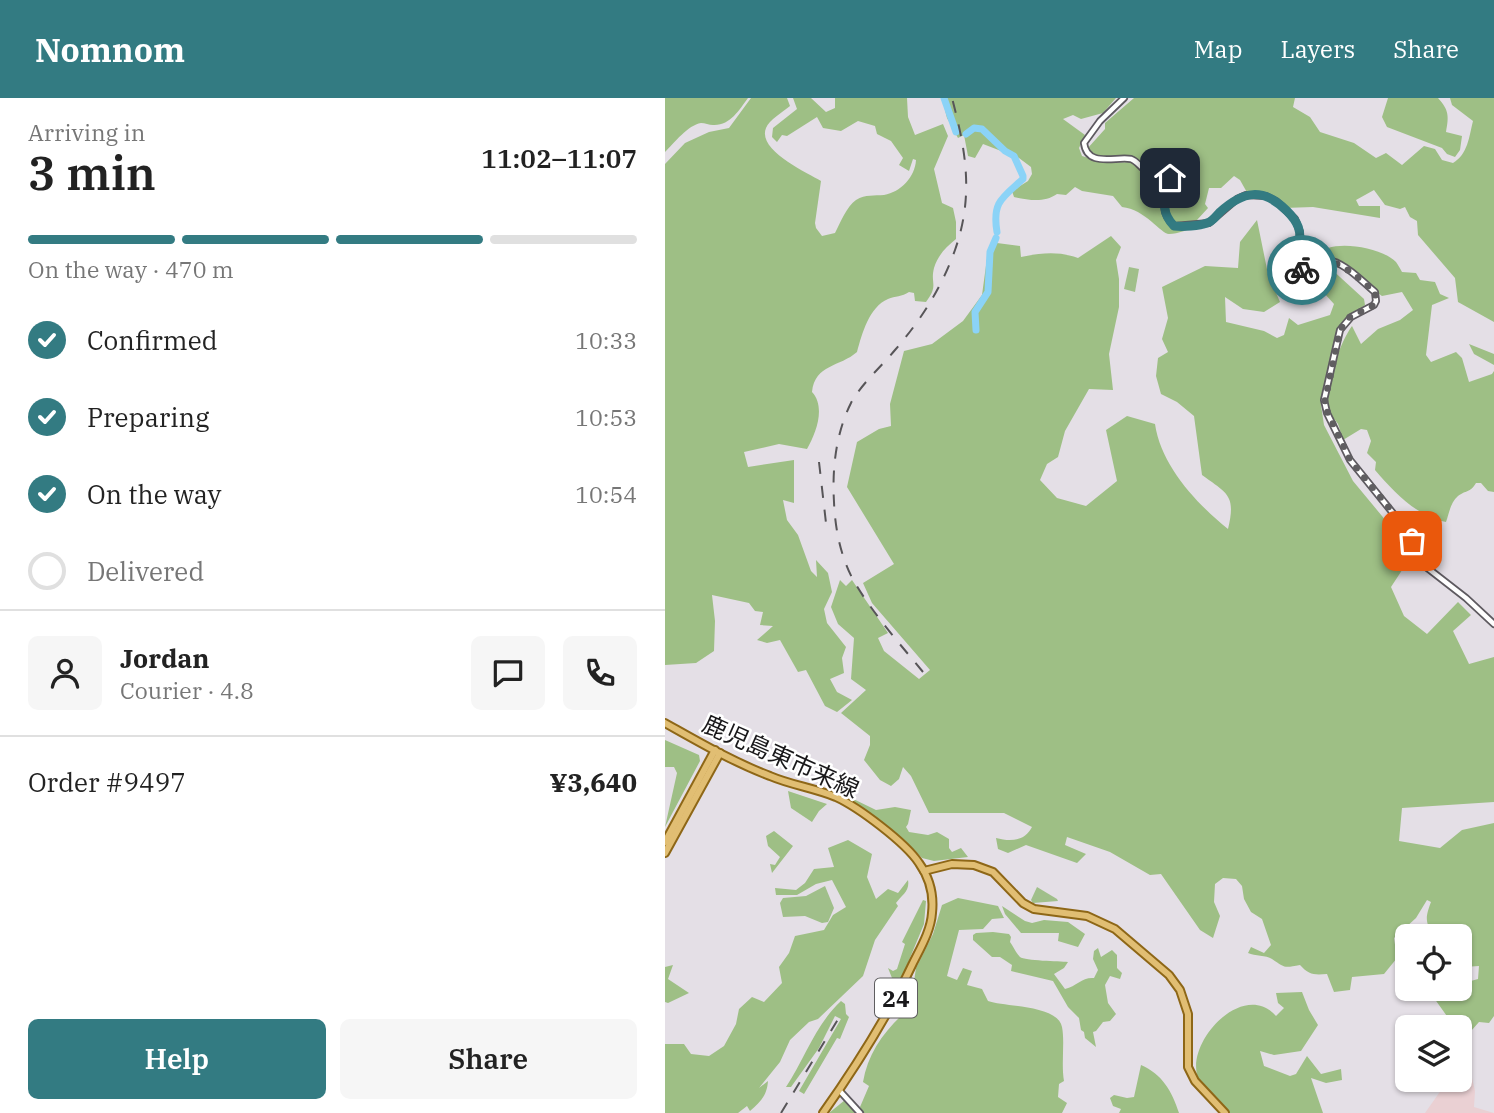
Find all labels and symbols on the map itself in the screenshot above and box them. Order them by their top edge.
pin [1140,148,1200,208]
courier [1267,235,1337,305]
pin [1382,511,1442,571]
street label: 鹿児島東市来線 [698,707,864,805]
road number: 24 [875,978,917,1018]

